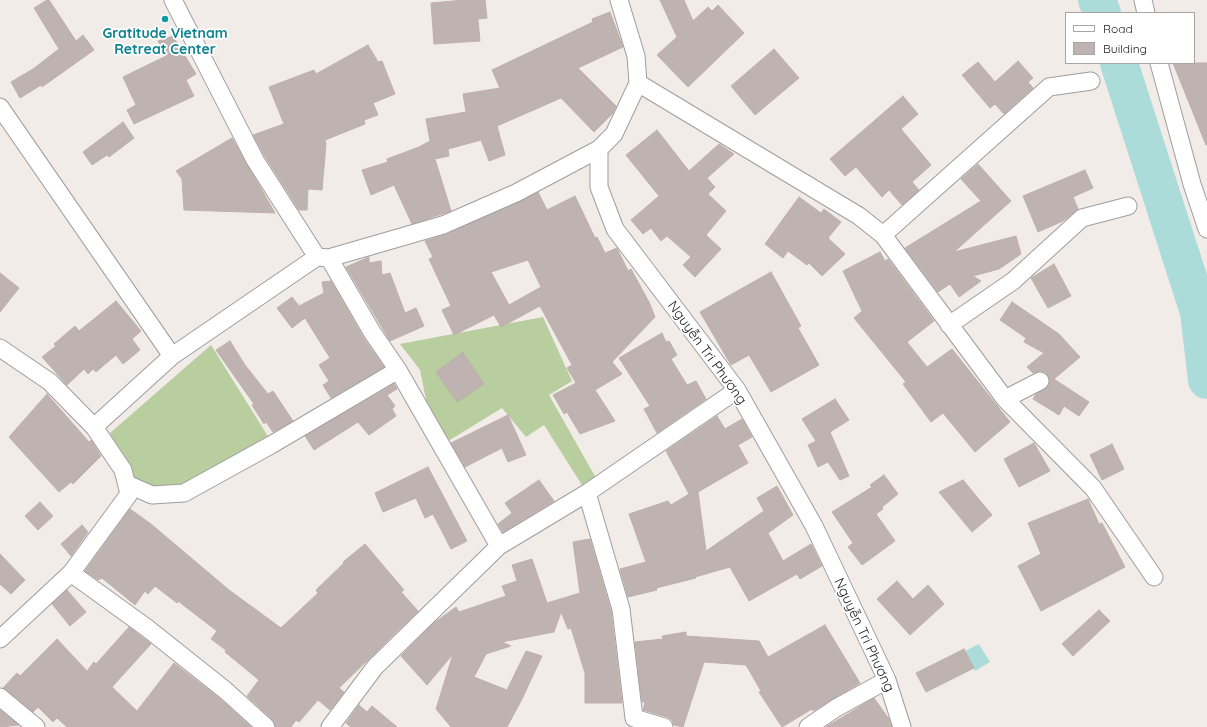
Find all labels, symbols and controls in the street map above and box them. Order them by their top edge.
legend [1065,12,1195,64]
marker: Gratitude Vietnam Retreat Center [160,14,170,24]
text: Road [1103,21,1133,36]
place label: Gratitude Vietnam Retreat Center [102,26,228,58]
text: Building [1103,41,1147,56]
street label: Nguyễn Tri Phương [664,298,750,408]
street label: Nguyễn Tri Phương [830,575,898,695]

